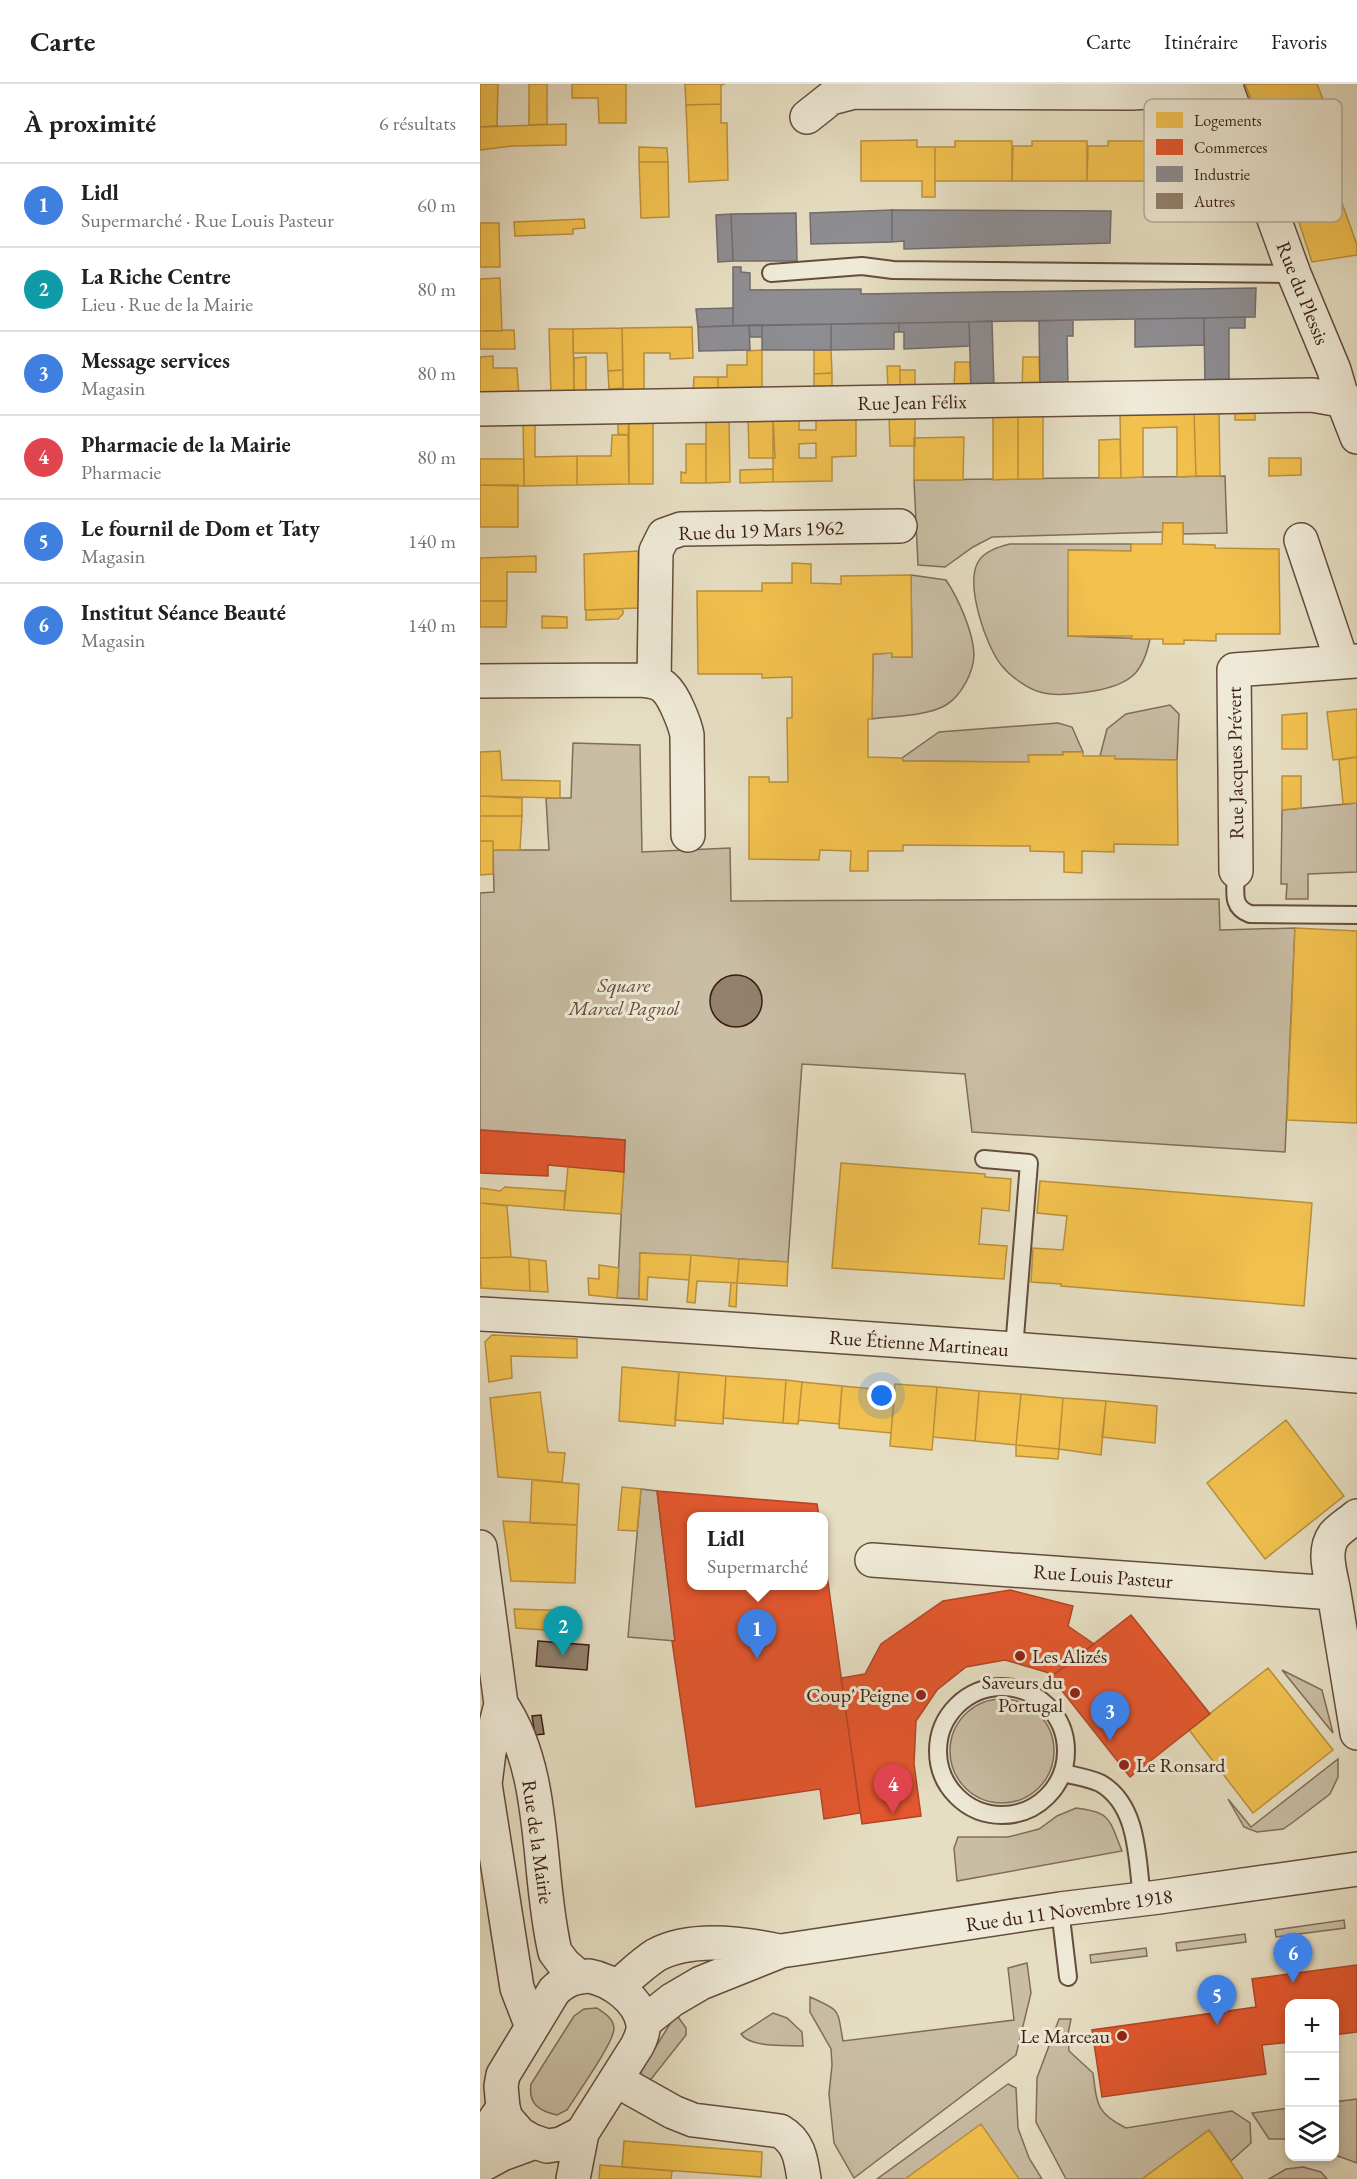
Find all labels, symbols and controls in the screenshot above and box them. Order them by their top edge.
text: Carte [30,23,96,59]
text: Carte [1086,28,1131,55]
text: Itinéraire [1164,28,1238,55]
text: Favoris [1271,28,1327,55]
legend [1144,99,1342,222]
text: À proximité [24,106,156,140]
text: 6 résultats [379,110,456,136]
text: Logements [1194,110,1262,131]
text: Commerces [1194,137,1267,158]
text: Industrie [1194,164,1250,185]
text: Lidl [81,178,119,207]
text: Autres [1193,191,1235,212]
text: 1 [38,192,49,218]
text: 60 m [417,192,456,218]
text: Supermarché · Rue Louis Pasteur [81,207,334,233]
street label: Rue du Plessis [1270,238,1336,348]
text: La Riche Centre [81,262,231,291]
text: 2 [38,276,49,302]
text: 80 m [417,276,456,302]
text: Lieu · Rue de la Mairie [81,291,253,317]
text: Message services [81,346,230,375]
text: 3 [38,360,49,386]
text: 80 m [417,360,456,386]
text: Magasin [81,375,145,401]
street label: Rue Jean Félix [857,388,967,416]
text: Pharmacie de la Mairie [81,430,291,459]
text: 4 [38,444,49,470]
text: 80 m [417,444,456,470]
text: Pharmacie [81,459,161,485]
text: Le fournil de Dom et Taty [81,514,320,543]
street label: Rue du 19 Mars 1962 [678,514,845,546]
text: 5 [38,528,49,554]
text: 140 m [408,528,456,554]
text: Magasin [81,543,145,569]
text: Institut Séance Beauté [81,598,286,627]
text: 6 [38,612,49,638]
text: 140 m [408,612,456,638]
text: Magasin [81,627,145,653]
street label: Rue Jacques Prévert [1221,686,1249,840]
park label: Square Marcel Pagnol [568,972,681,1021]
street label: Rue Étienne Martineau [828,1324,1010,1362]
your location [867,1381,896,1410]
popup [687,1512,828,1590]
text: Lidl [707,1524,745,1553]
text: Supermarché [707,1553,808,1579]
street label: Rue Louis Pasteur [1032,1558,1174,1594]
pin: 2 [544,1606,583,1656]
pin: 1 [738,1610,776,1659]
place label: Les Alizés [1032,1643,1107,1669]
marker: Les Alizés [1013,1649,1027,1663]
place label: Saveurs du Portugal [982,1669,1063,1718]
place label: Coup' Peigne [806,1682,909,1708]
marker: Saveurs du Portugal [1068,1686,1082,1700]
marker: Coup' Peigne [914,1688,928,1702]
pin: 3 [1090,1692,1130,1741]
place label: Le Ronsard [1136,1752,1226,1778]
marker: Le Ronsard [1117,1758,1131,1772]
pin: 4 [874,1764,912,1814]
street label: Rue de la Mairie [516,1778,560,1906]
street label: Rue du 11 Novembre 1918 [964,1883,1174,1937]
pin: 6 [1274,1934,1312,1983]
pin: 5 [1198,1976,1236,2025]
map controls [1285,1999,1339,2161]
button: + [1285,1999,1339,2053]
place label: Le Marceau [1020,2023,1110,2049]
marker: Le Marceau [1115,2029,1129,2043]
button: − [1285,2053,1339,2107]
button: layers [1285,2107,1339,2161]

